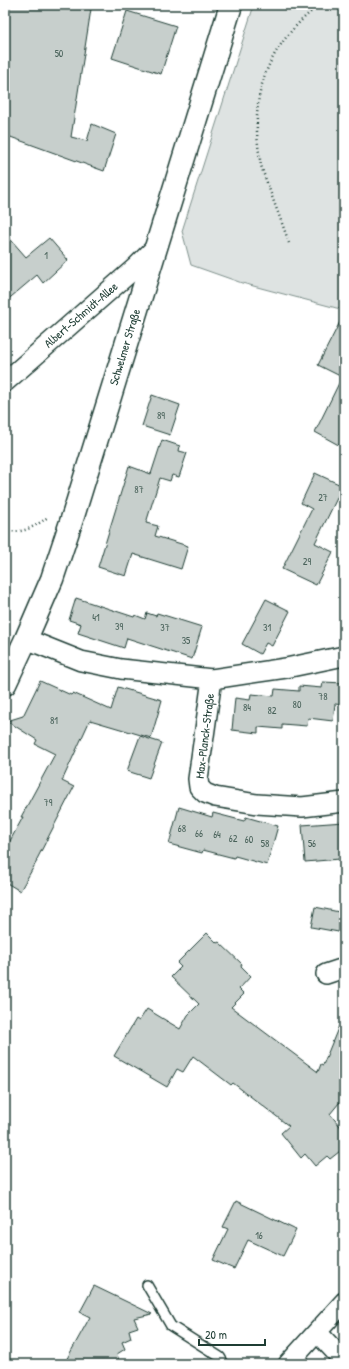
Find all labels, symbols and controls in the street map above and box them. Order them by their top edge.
house number: 50 [55,47,64,60]
house number: 1 [44,249,48,262]
street label: Albert-Schmidt-Allee [40,278,121,351]
street label: Schwelmer Straße [105,306,144,387]
house number: 89 [157,409,165,422]
house number: 87 [134,483,144,496]
house number: 27 [318,491,328,504]
house number: 29 [303,555,312,568]
house number: 41 [92,611,100,624]
house number: 39 [115,620,123,633]
house number: 37 [160,621,170,634]
house number: 31 [263,621,271,634]
house number: 35 [182,634,191,647]
house number: 78 [318,690,328,703]
street label: Max-Planck-Straße [191,692,218,780]
house number: 80 [293,698,302,711]
house number: 84 [243,701,251,714]
house number: 82 [267,704,277,717]
house number: 81 [50,714,58,727]
house number: 79 [44,796,53,809]
house number: 68 [178,822,186,835]
house number: 66 [195,827,203,840]
house number: 64 [213,828,221,841]
house number: 62 [229,832,238,845]
house number: 60 [245,833,254,846]
house number: 58 [261,837,269,850]
house number: 56 [308,837,316,850]
house number: 16 [255,1229,263,1242]
scale bar [199,1321,265,1347]
text: 20 m [205,1326,227,1343]

